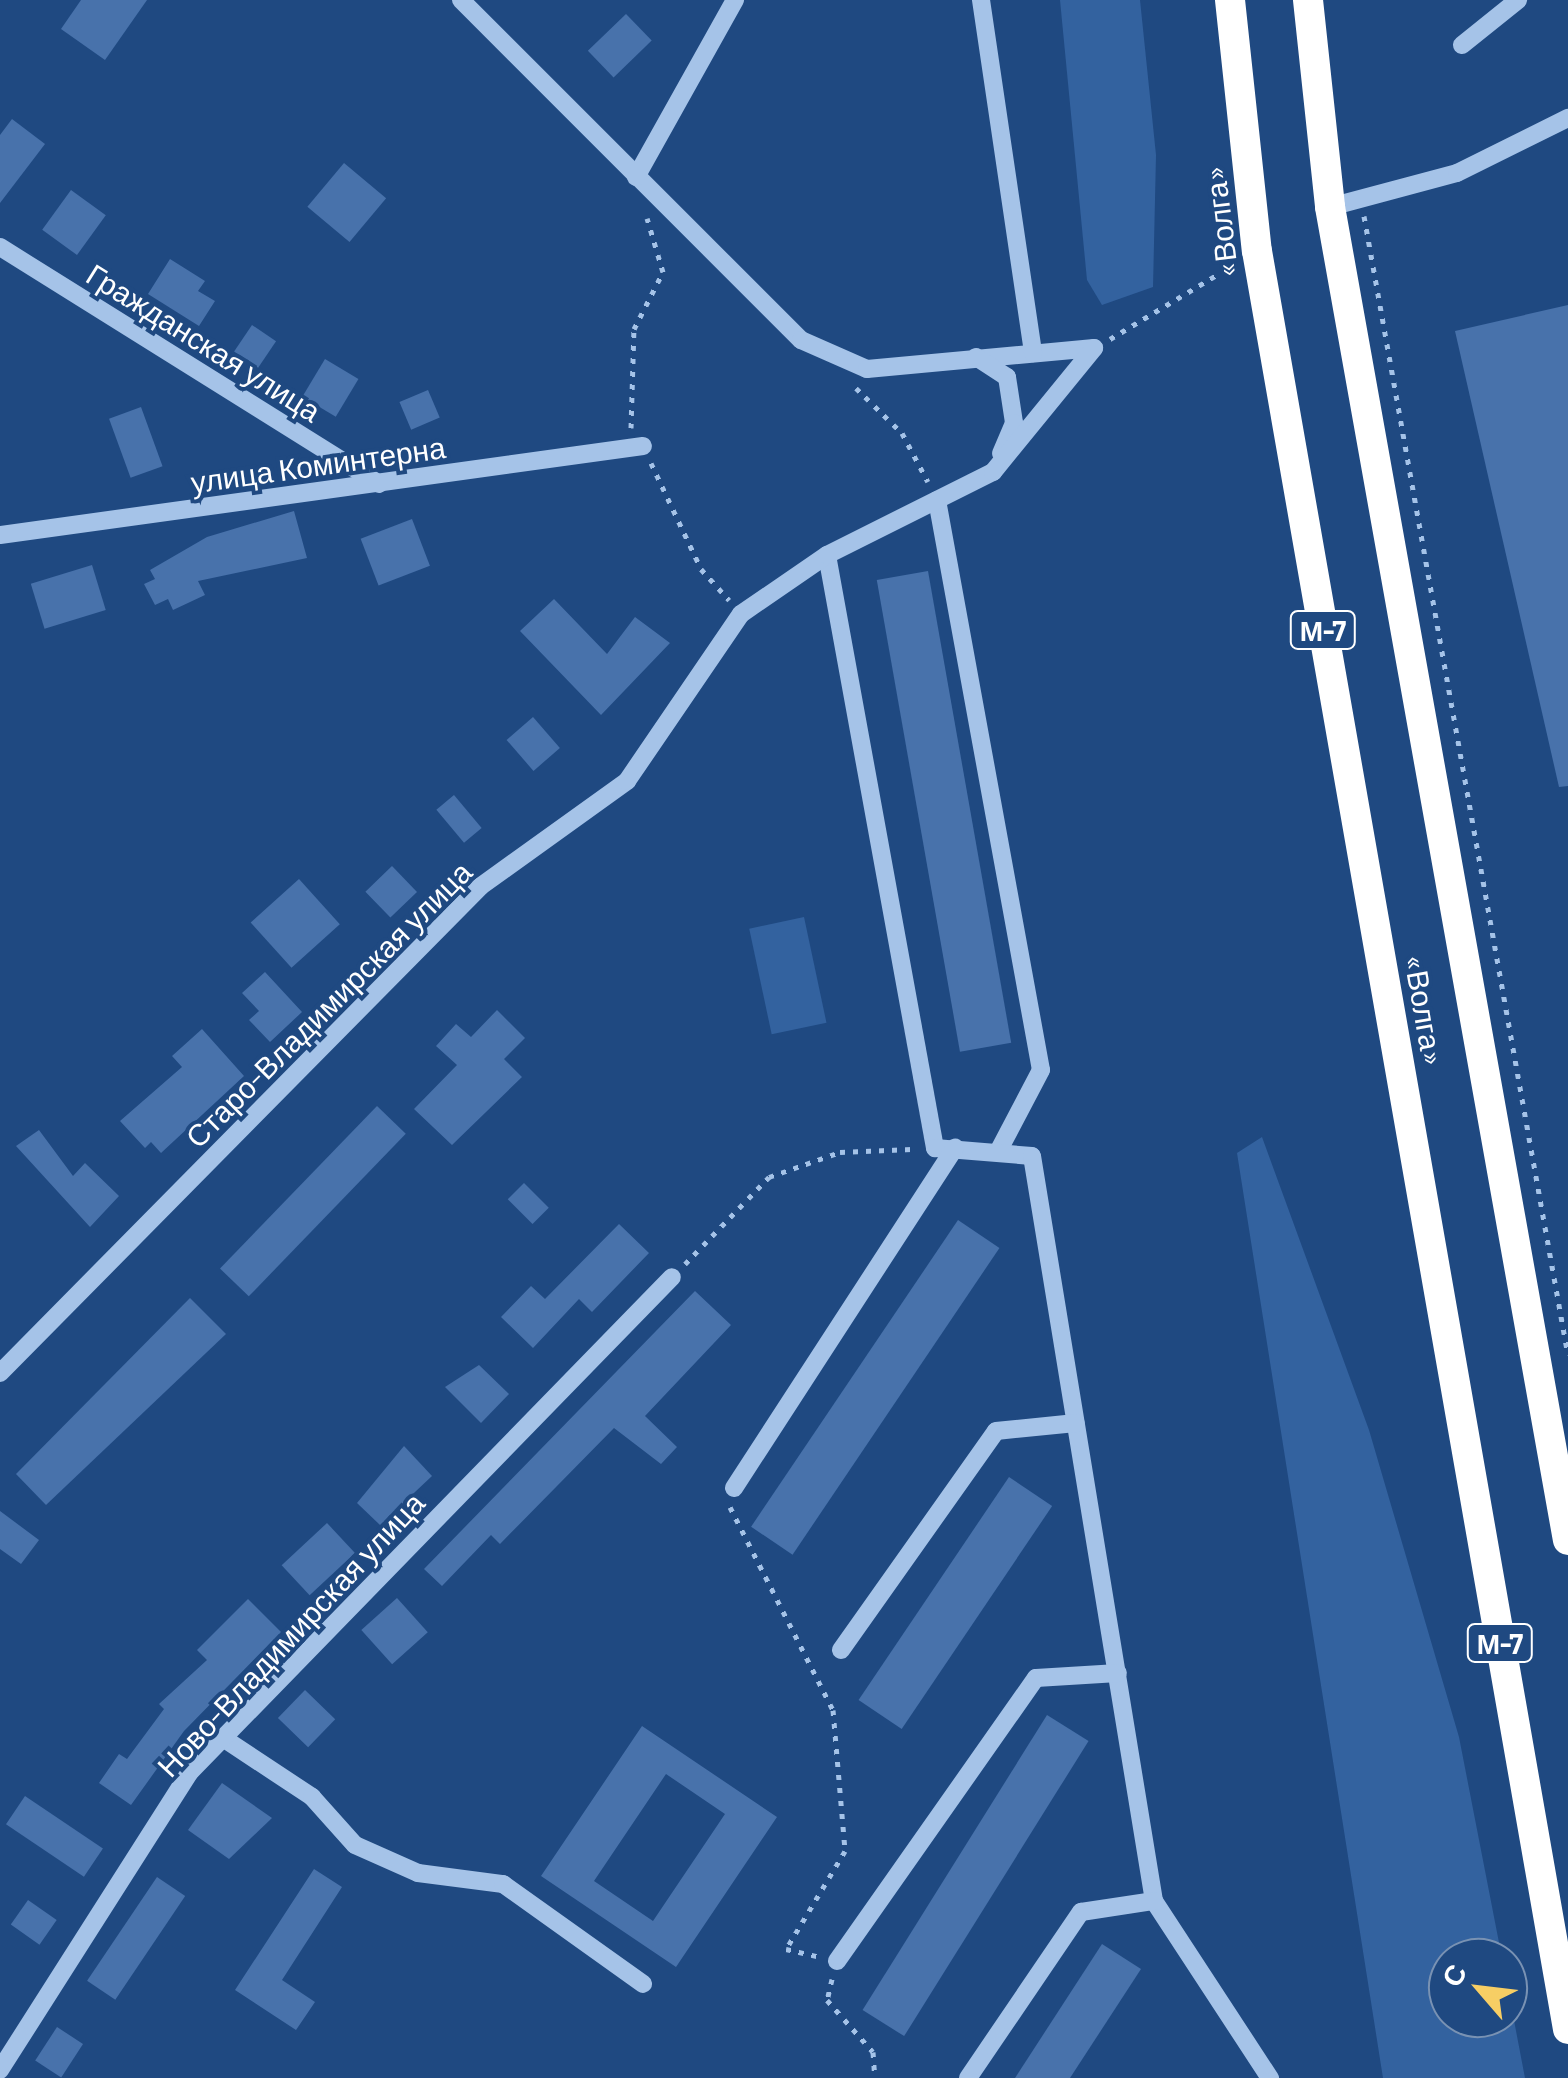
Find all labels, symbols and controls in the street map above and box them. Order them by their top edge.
street label: «Волга» [1195,164,1245,280]
street label: Гражданская улица [80,255,328,429]
street label: улица Коминтерна [188,428,448,500]
road number: М-7 [1288,607,1358,653]
street label: Старо-Владимирская улица [178,854,478,1154]
street label: «Волга» [1397,951,1453,1069]
street label: Ново-Владимирская улица [149,1485,431,1783]
road number: М-7 [1465,1620,1535,1666]
north arrow [1428,1938,1528,2038]
text: С [1434,1958,1473,1992]

